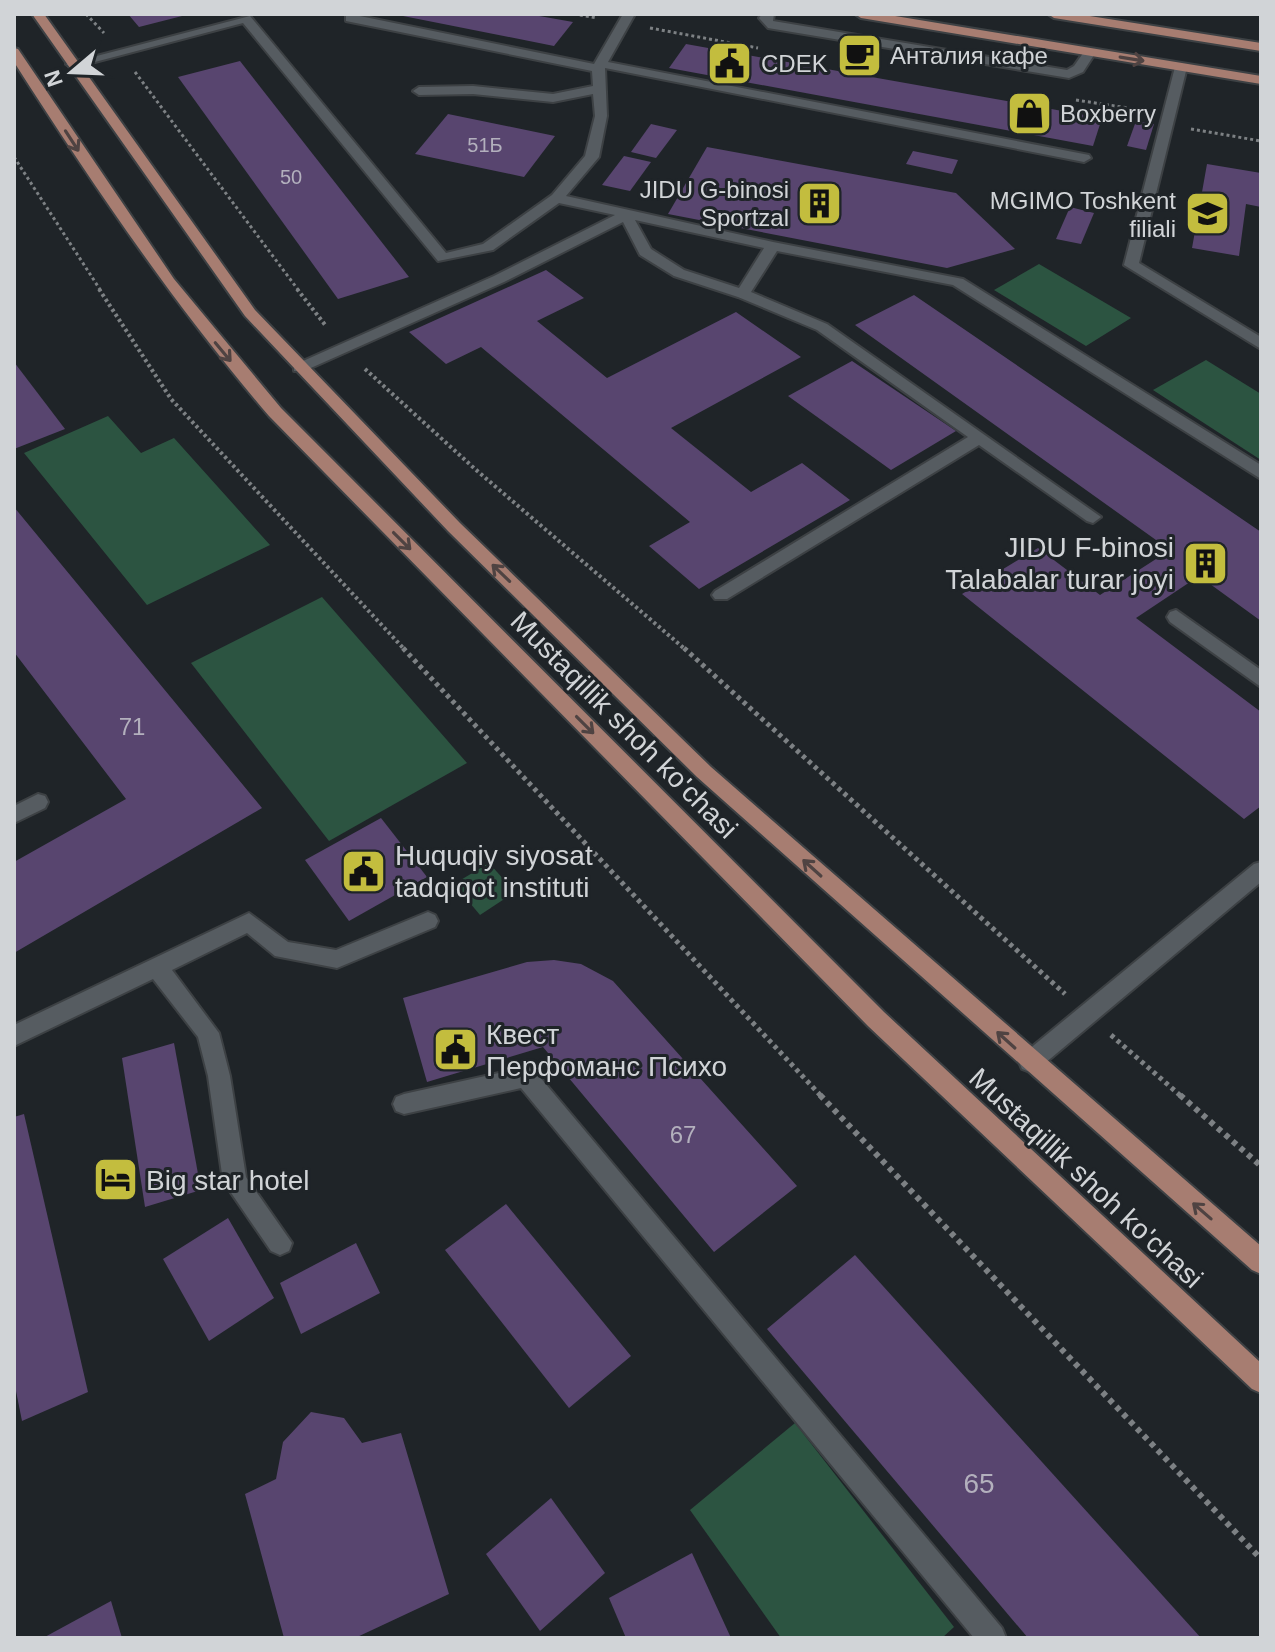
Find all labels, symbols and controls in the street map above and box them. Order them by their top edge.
cafe icon: Анталия кафе [835,31,883,79]
north arrow [32,32,112,112]
public building icon: CDEK [706,39,754,87]
place label: Анталия кафе [890,42,1048,69]
place label: CDEK [761,50,828,77]
one-way arrow [1118,52,1144,67]
text: N [39,67,68,90]
shop icon: Boxberry [1005,89,1053,137]
place label: Boxberry [1060,100,1156,127]
one-way arrow [64,129,80,152]
house number: 51Б [467,134,503,156]
house number: 50 [280,166,302,188]
place label: JIDU G-binosi Sportzal [640,176,789,231]
building icon: JIDU G-binosi Sportzal [796,179,844,227]
place label: MGIMO Toshkent filiali [990,187,1176,242]
school or university icon: MGIMO Toshkent filiali [1183,190,1231,238]
one-way arrow [214,341,232,362]
one-way arrow [392,531,412,550]
place label: JIDU F-binosi Talabalar turar joyi [945,532,1174,595]
building icon: JIDU F-binosi Talabalar turar joyi [1181,539,1229,587]
one-way arrow [492,564,511,583]
street label: Mustaqillik shoh ko'chasi [504,605,744,845]
house number: 71 [119,713,145,740]
one-way arrow [575,715,594,734]
place label: Huquqiy siyosat tadqiqot instituti [395,840,593,903]
public building icon: Huquqiy siyosat tadqiqot instituti [340,847,388,895]
one-way arrow [802,859,822,877]
place label: Квест Перфоманс Психо [486,1019,727,1082]
public building icon: Квест Перфоманс Психо [431,1026,479,1074]
one-way arrow [997,1032,1017,1050]
street label: Mustaqillik shoh ko'chasi [963,1062,1209,1294]
house number: 67 [670,1121,696,1148]
hotel icon: Big star hotel [91,1156,139,1204]
place label: Big star hotel [146,1165,309,1196]
one-way arrow [1193,1202,1213,1220]
house number: 65 [963,1468,995,1499]

